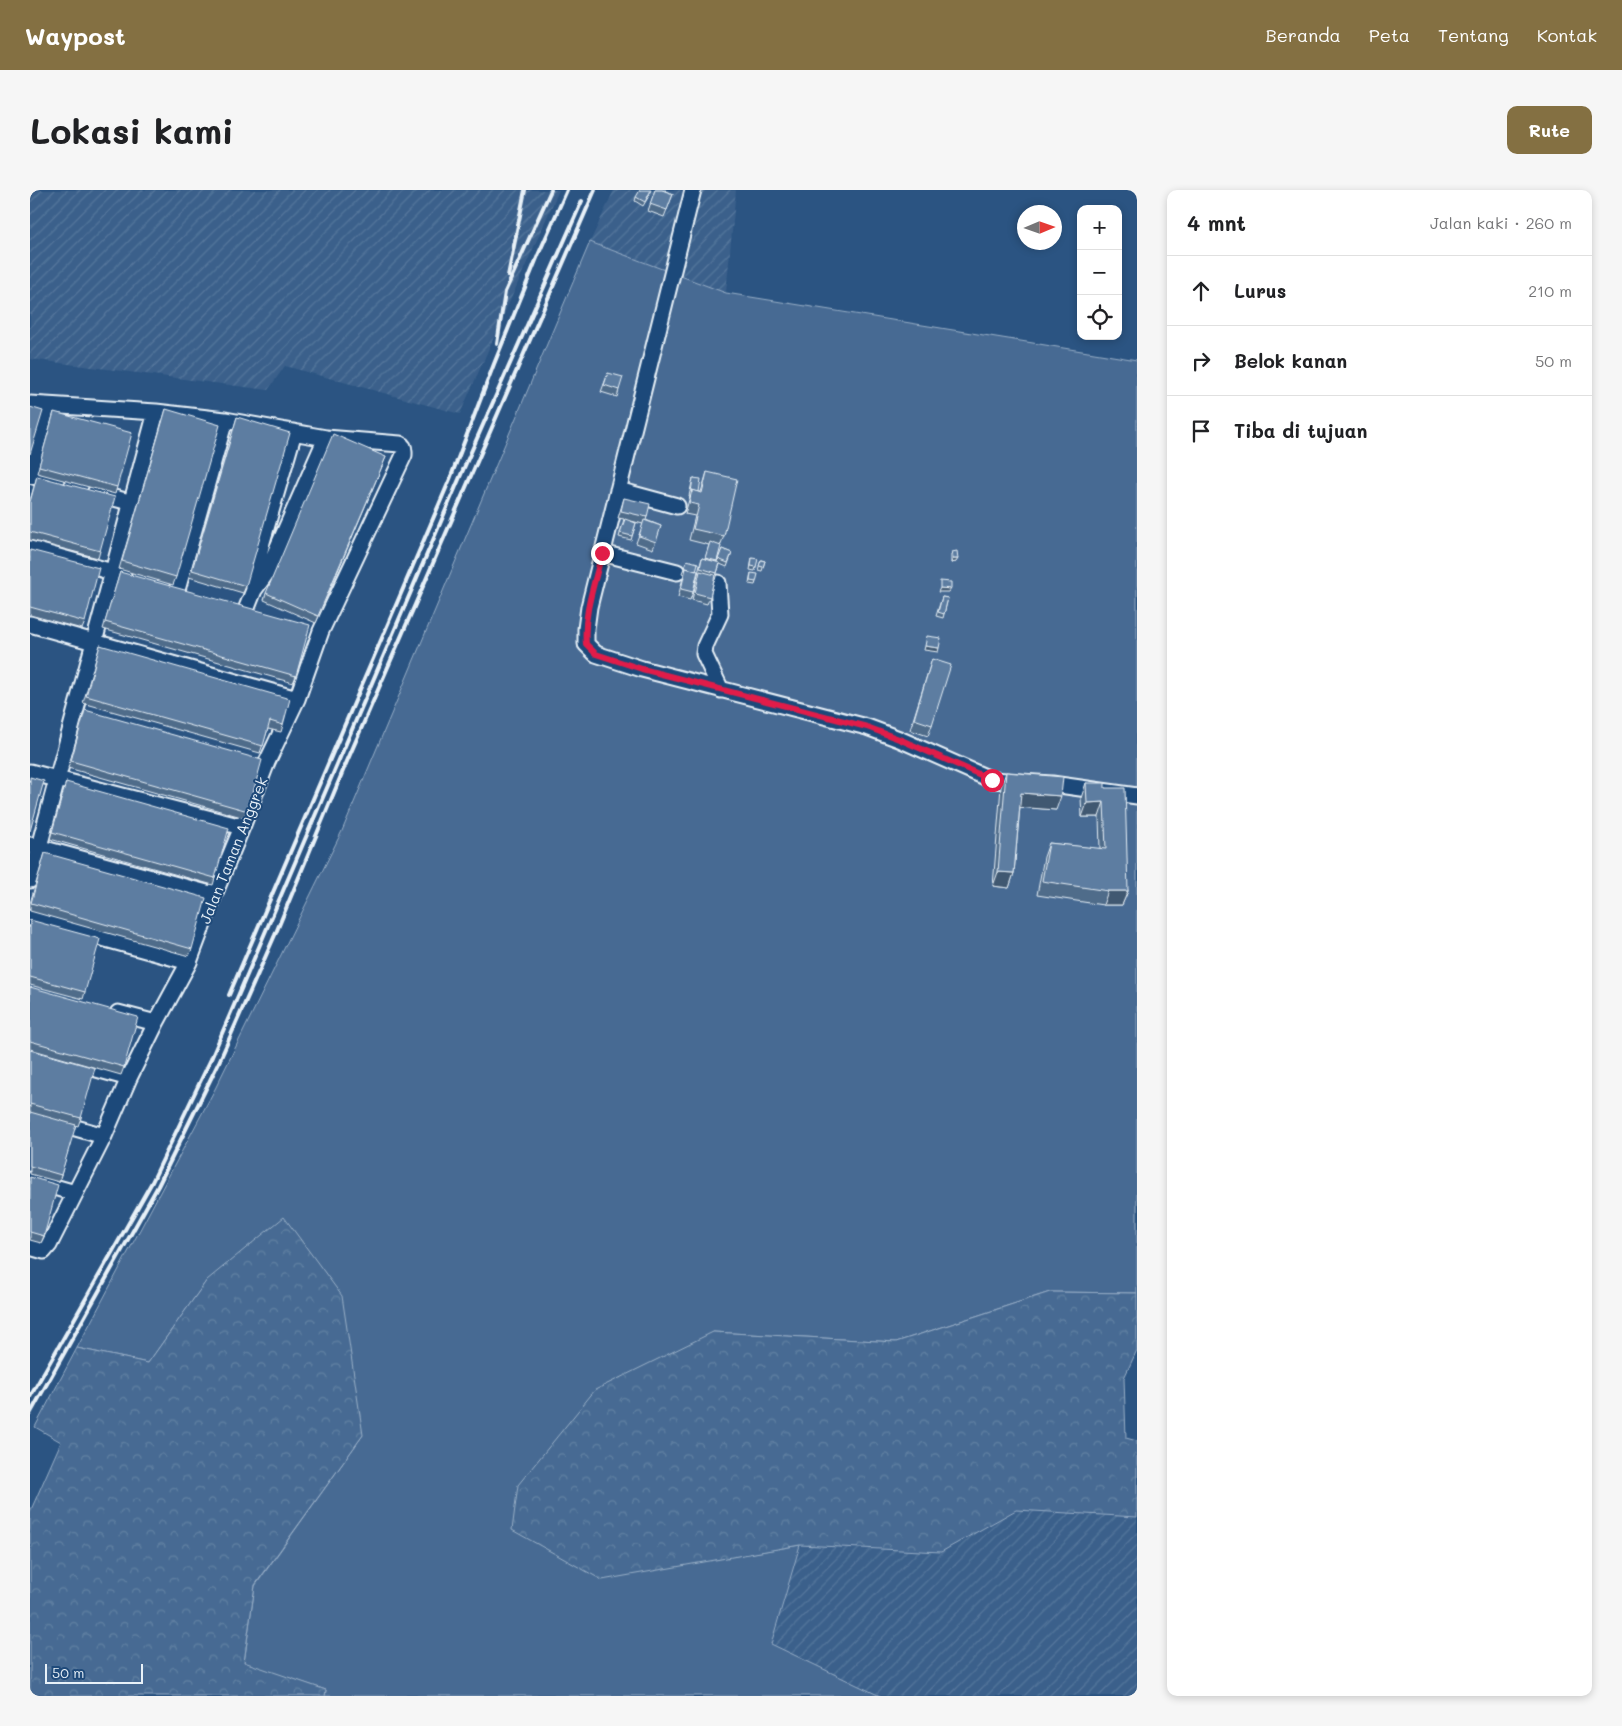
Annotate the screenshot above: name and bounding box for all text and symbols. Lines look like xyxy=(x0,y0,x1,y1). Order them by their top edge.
text: Waypost xyxy=(25,20,126,51)
text: Beranda xyxy=(1266,23,1341,47)
text: Peta xyxy=(1369,23,1410,47)
text: Tentang xyxy=(1438,23,1509,47)
text: Kontak xyxy=(1537,23,1597,47)
button: Rute xyxy=(1507,106,1592,154)
text: Lokasi kami xyxy=(30,107,234,153)
north arrow xyxy=(1017,205,1062,250)
map controls xyxy=(1077,205,1122,340)
button: + xyxy=(1077,205,1122,250)
text: 4 mnt xyxy=(1187,209,1246,236)
text: Jalan kaki · 260 m xyxy=(1430,212,1572,233)
button: − xyxy=(1077,250,1122,295)
icon: ahead xyxy=(1187,277,1215,305)
text: Lurus xyxy=(1234,278,1286,303)
text: 210 m xyxy=(1528,280,1572,301)
button: locate xyxy=(1077,295,1122,340)
icon: right xyxy=(1187,347,1215,375)
text: Belok kanan xyxy=(1234,348,1347,373)
text: 50 m xyxy=(1535,350,1572,371)
icon: arrive xyxy=(1187,417,1215,445)
text: Tiba di tujuan xyxy=(1234,418,1367,443)
route end xyxy=(591,542,614,565)
route start xyxy=(981,769,1004,792)
street label: Jalan Taman Anggrek xyxy=(194,774,272,926)
scale bar xyxy=(45,1661,142,1684)
text: 50 m xyxy=(52,1663,84,1682)

